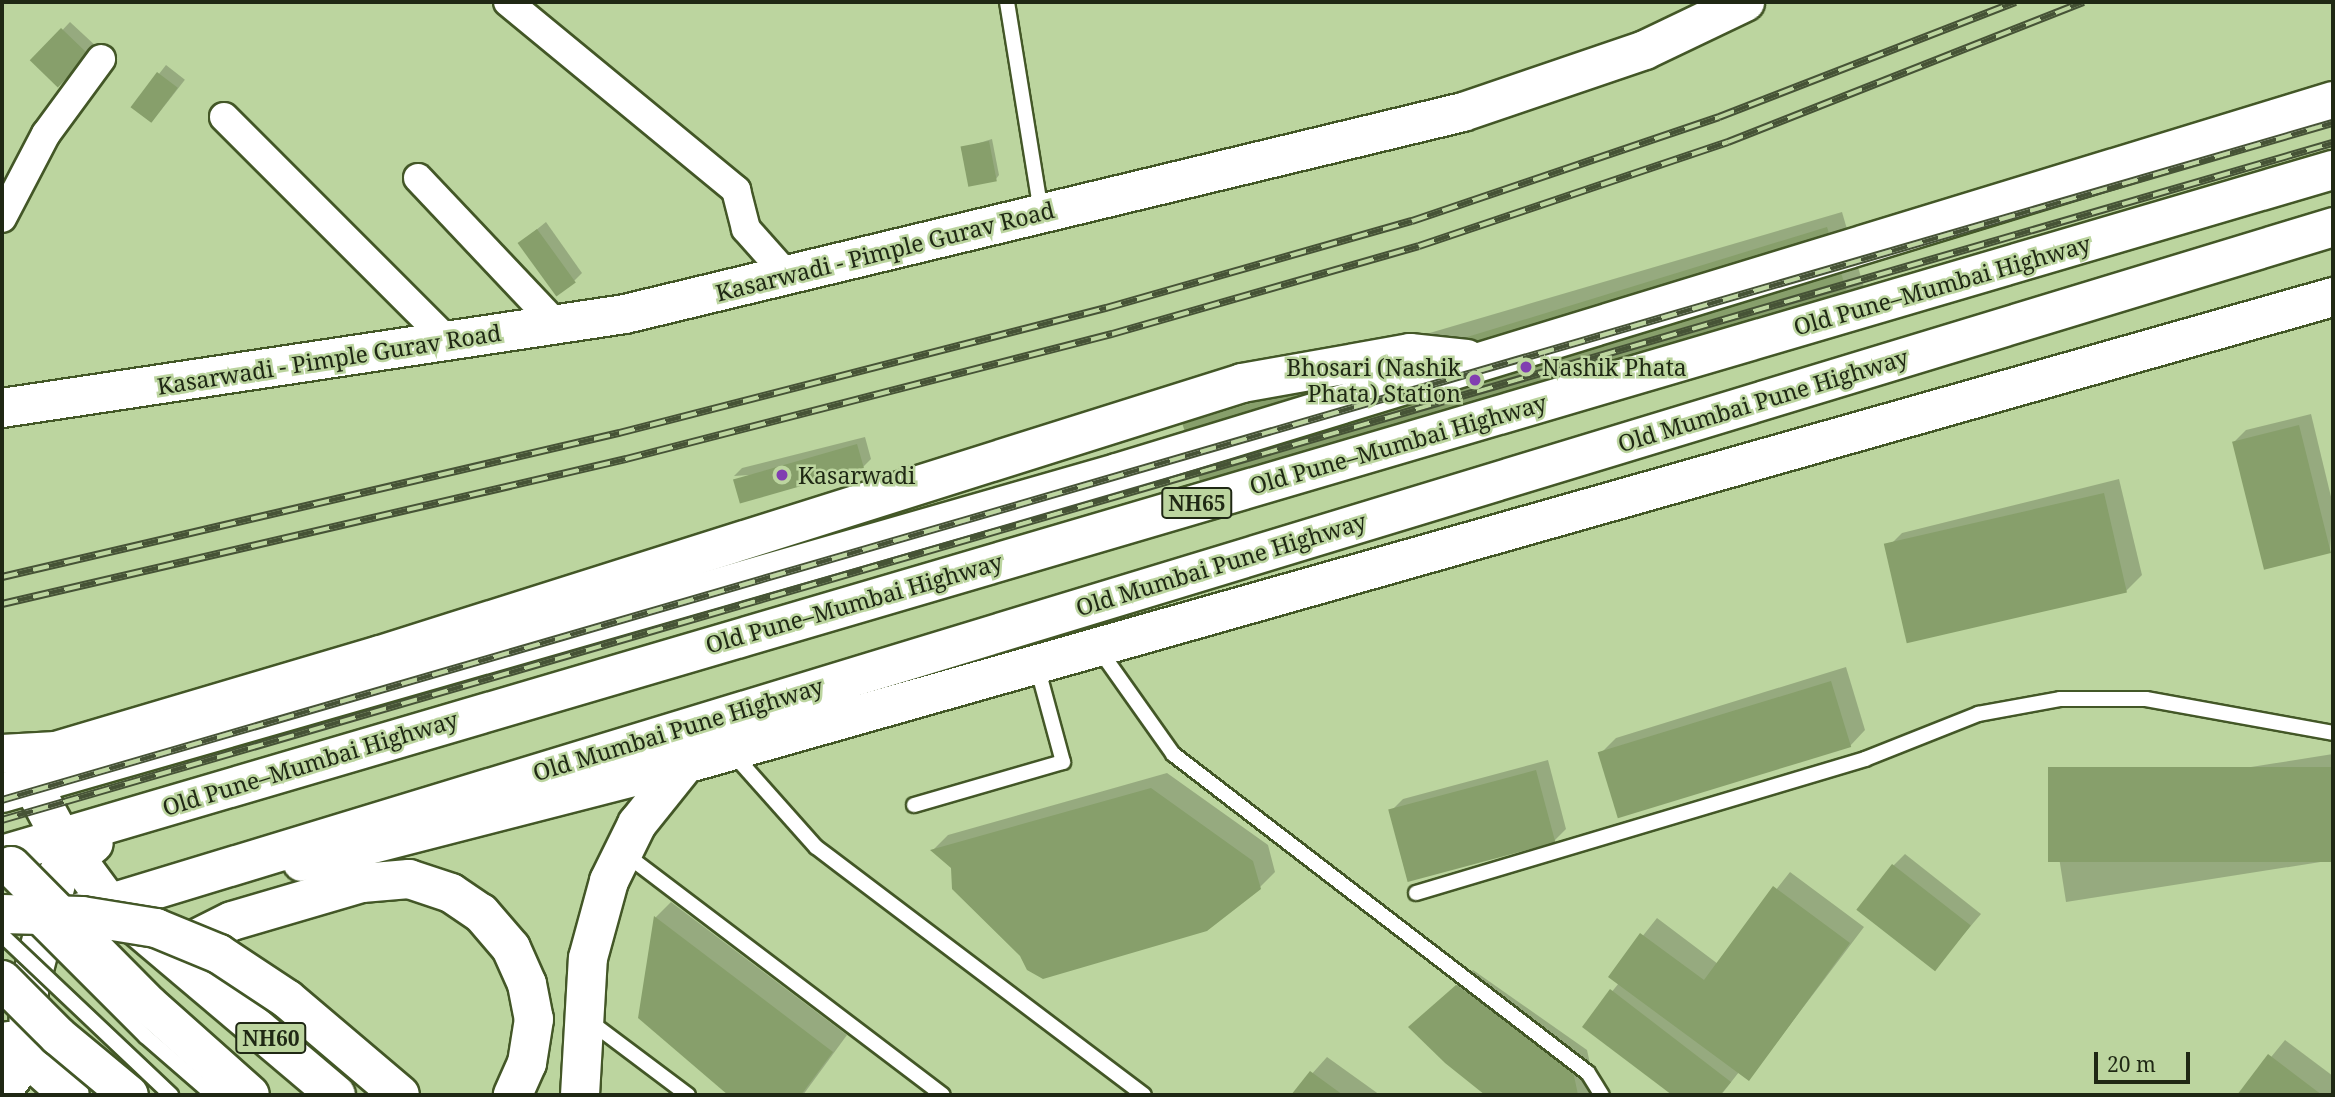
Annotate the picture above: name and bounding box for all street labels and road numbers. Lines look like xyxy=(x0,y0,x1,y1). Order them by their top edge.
street label: Kasarwadi - Pimple Gurav Road xyxy=(713,195,1057,307)
street label: Old Pune–Mumbai Highway xyxy=(1790,229,2094,341)
street label: Kasarwadi - Pimple Gurav Road xyxy=(155,318,503,400)
street label: Old Mumbai Pune Highway xyxy=(1615,343,1911,457)
street label: Old Pune–Mumbai Highway xyxy=(1246,388,1550,500)
road number: NH65 xyxy=(1160,486,1234,520)
street label: Old Mumbai Pune Highway xyxy=(1073,507,1369,621)
street label: Old Pune–Mumbai Highway xyxy=(702,547,1006,659)
street label: Old Mumbai Pune Highway xyxy=(530,672,826,786)
street label: Old Pune–Mumbai Highway xyxy=(159,705,461,821)
road number: NH60 xyxy=(234,1020,308,1056)

